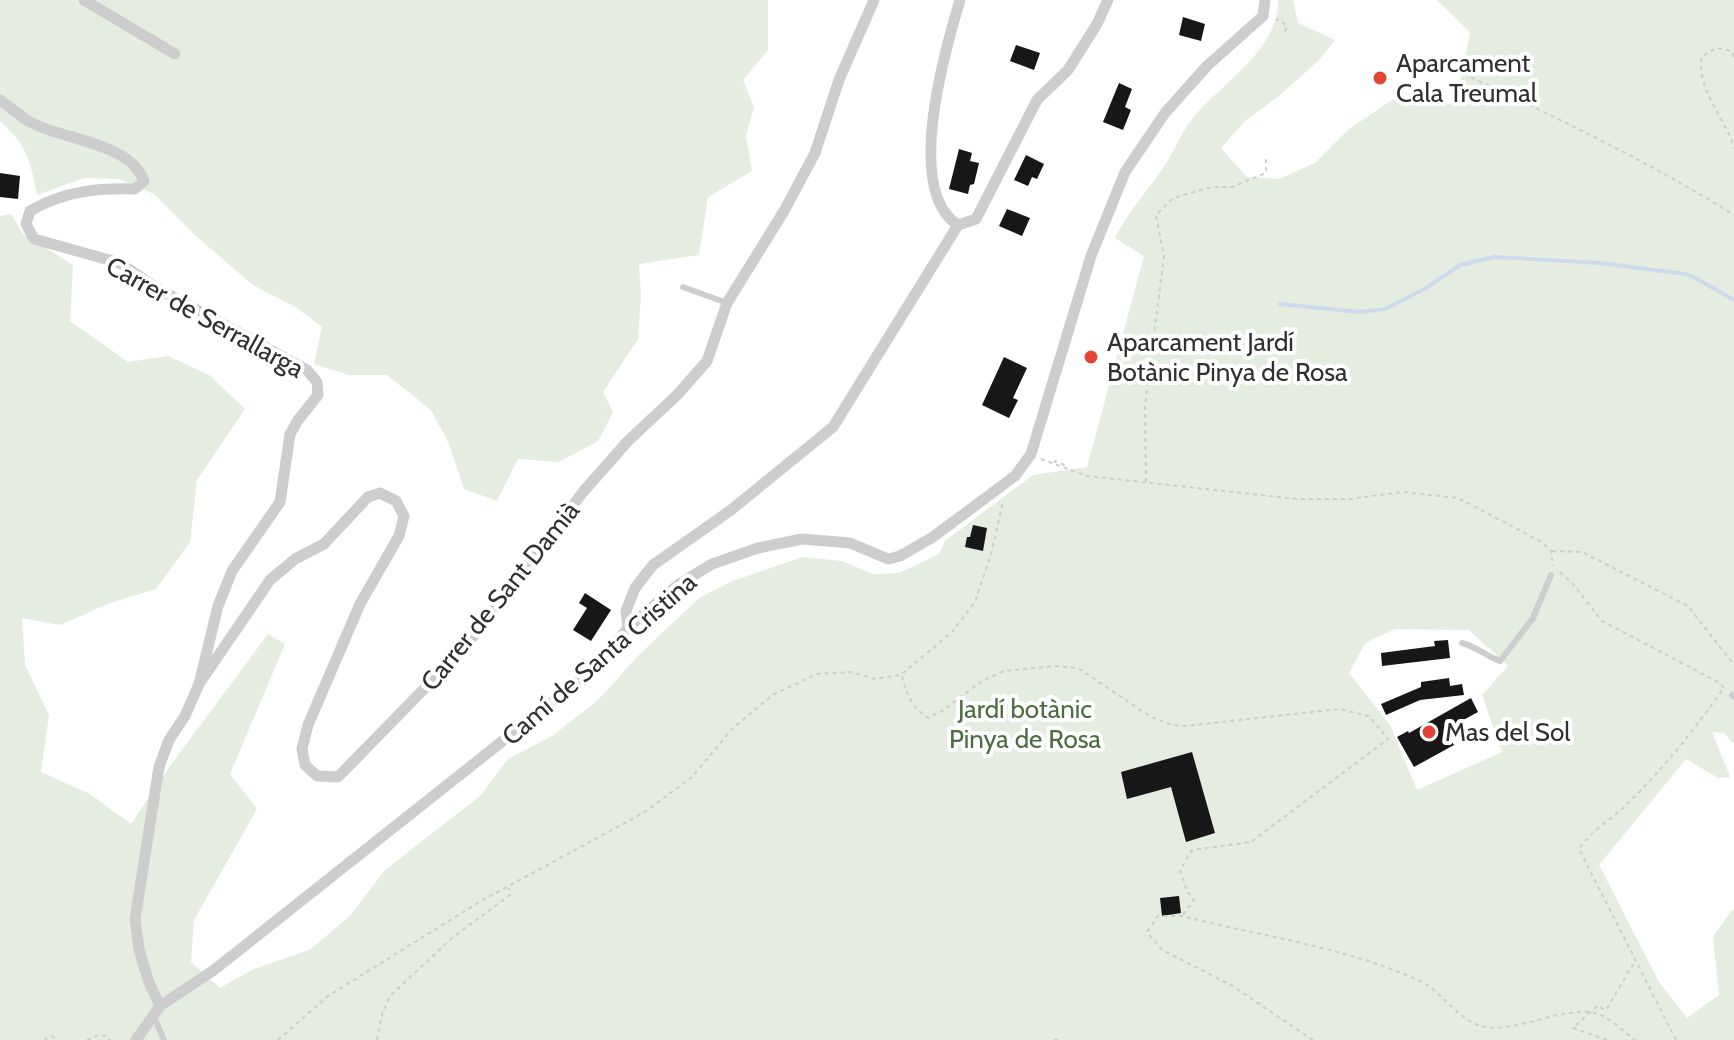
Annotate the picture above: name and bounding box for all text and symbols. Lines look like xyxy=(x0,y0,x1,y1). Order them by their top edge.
place label: Aparcament Cala Treumal xyxy=(1396,47,1537,109)
marker: Aparcament Cala Treumal xyxy=(1371,69,1389,87)
street label: Carrer de Serrallarga xyxy=(101,249,310,385)
place label: Aparcament Jardí Botànic Pinya de Rosa xyxy=(1107,326,1348,388)
marker: Aparcament Jardí Botànic Pinya de Rosa xyxy=(1082,348,1100,366)
street label: Carrer de Sant Damià xyxy=(414,495,586,697)
street label: Camí de Santa Cristina xyxy=(495,566,703,752)
park label: Jardí botànic Pinya de Rosa xyxy=(949,693,1102,755)
place label: Mas del Sol xyxy=(1445,716,1570,748)
marker: Mas del Sol xyxy=(1420,723,1438,741)

